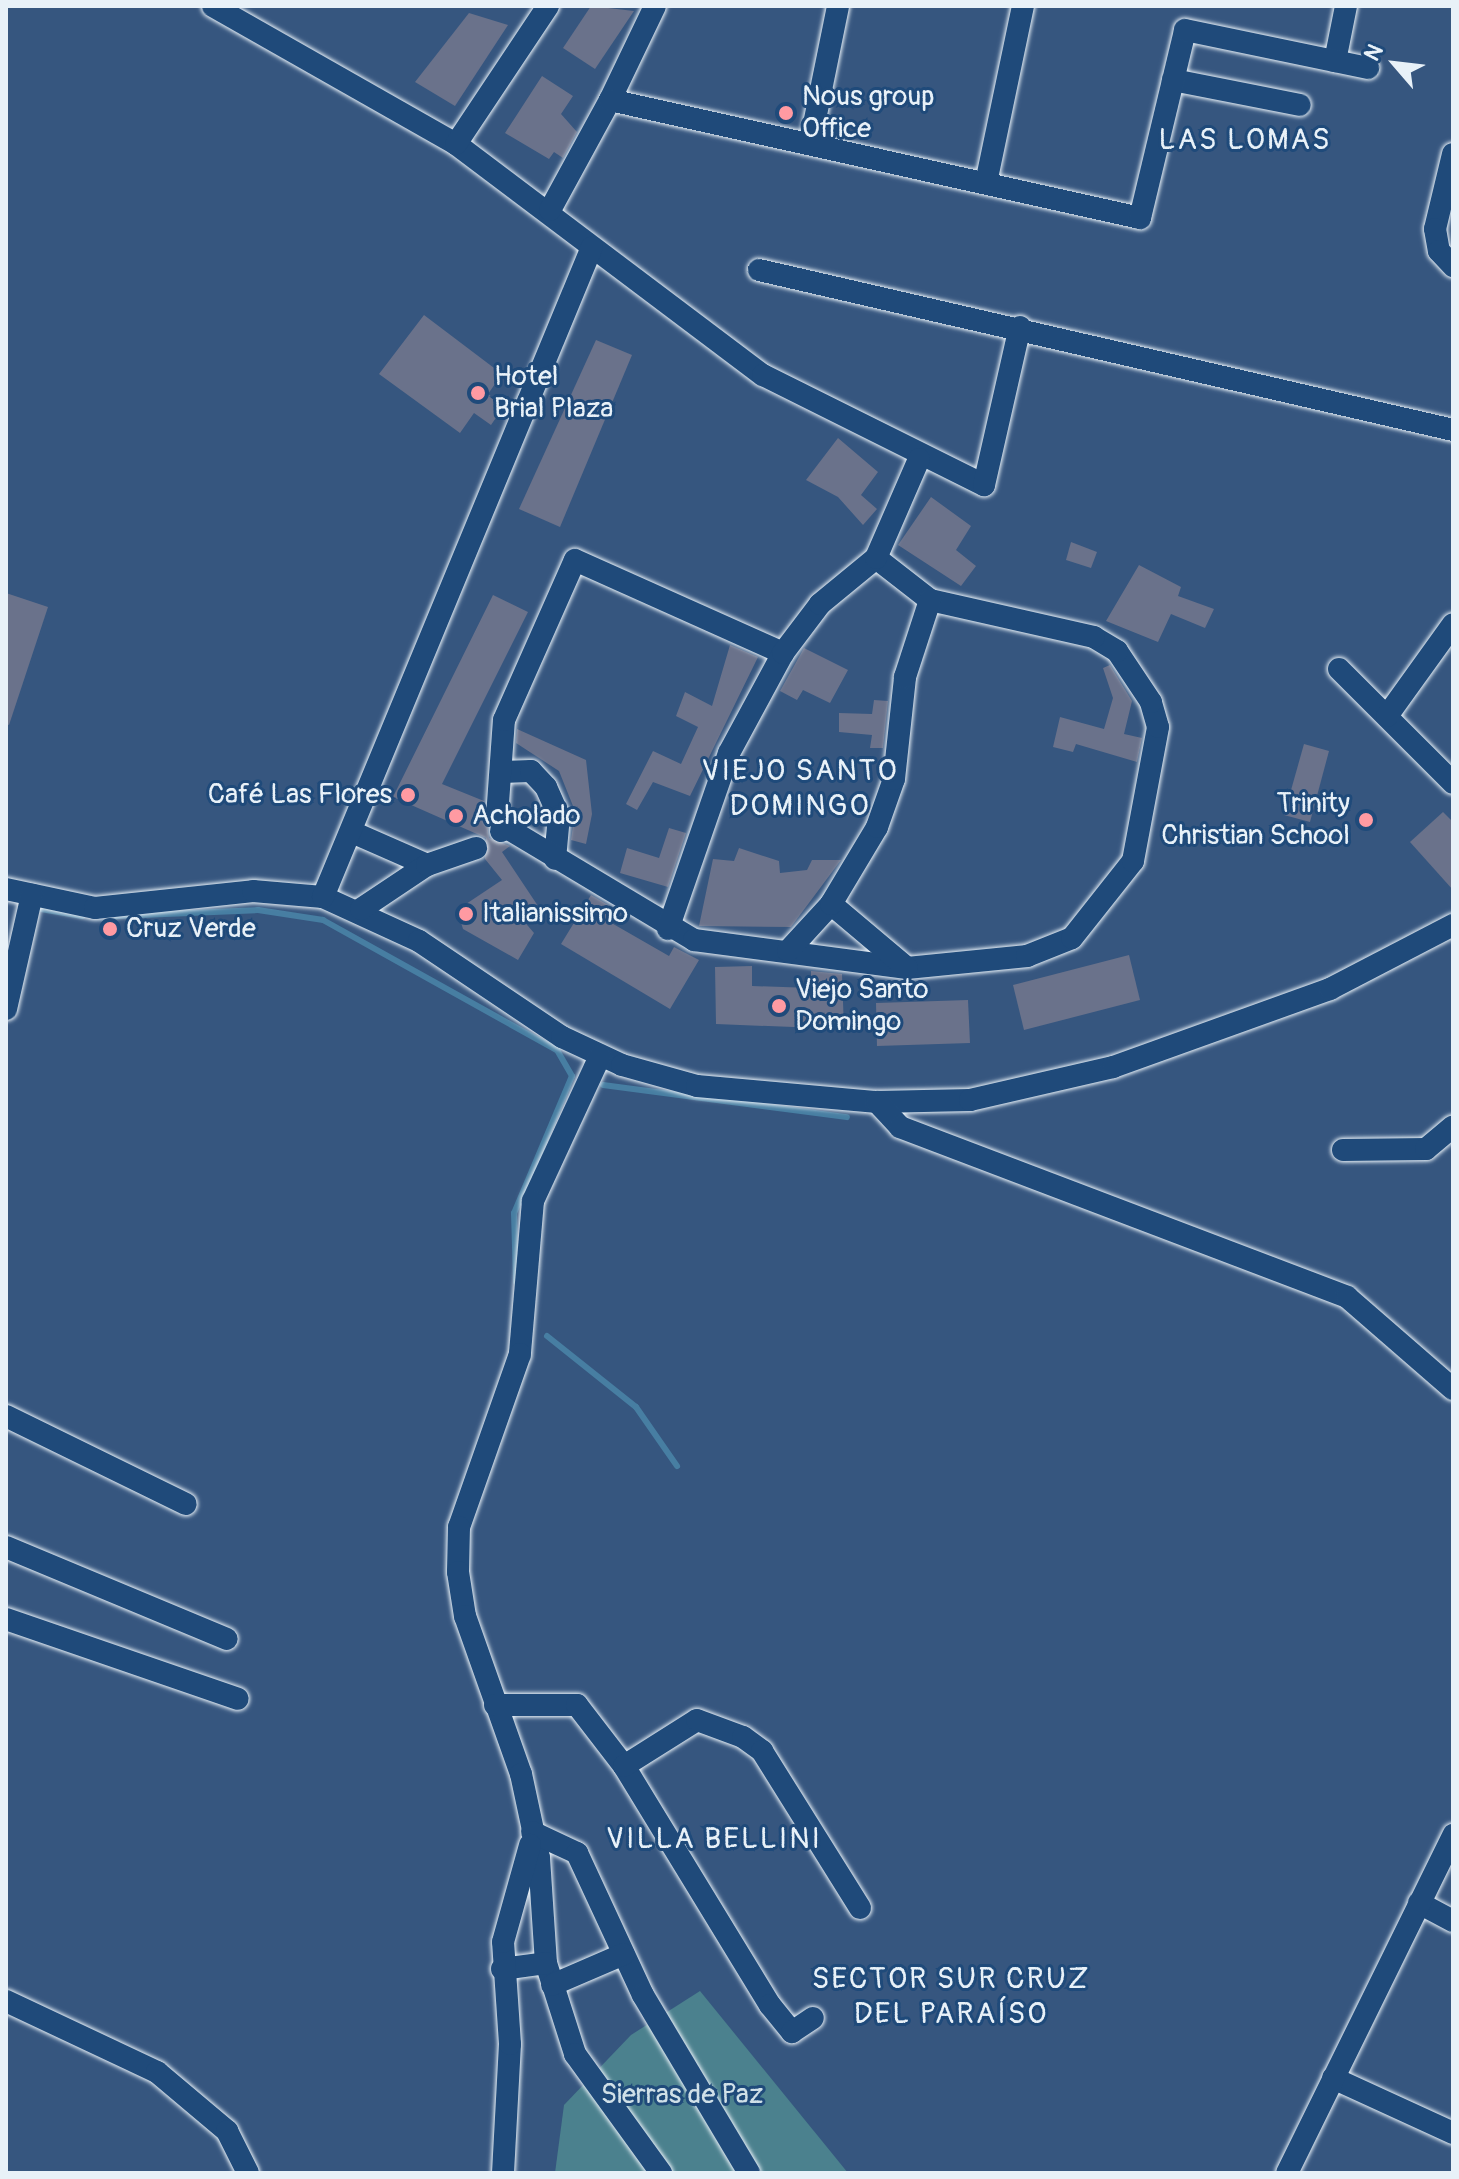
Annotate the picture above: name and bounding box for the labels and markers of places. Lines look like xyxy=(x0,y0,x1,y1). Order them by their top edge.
place label: Nous group Office xyxy=(802,80,934,146)
marker: Nous group Office xyxy=(777,104,795,122)
place label: Hotel Brial Plaza xyxy=(494,360,613,426)
marker: Hotel Brial Plaza xyxy=(469,384,487,402)
place label: Café Las Flores xyxy=(208,778,392,812)
marker: Café Las Flores xyxy=(399,786,417,804)
place label: Trinity Christian School xyxy=(1161,787,1350,853)
place label: Acholado xyxy=(472,799,580,833)
marker: Acholado xyxy=(447,807,465,825)
marker: Trinity Christian School xyxy=(1357,811,1375,829)
place label: Italianissimo xyxy=(482,897,628,931)
marker: Italianissimo xyxy=(457,905,475,923)
place label: Cruz Verde xyxy=(126,912,256,946)
marker: Cruz Verde xyxy=(101,920,119,938)
place label: Viejo Santo Domingo xyxy=(795,973,929,1039)
marker: Viejo Santo Domingo xyxy=(770,997,788,1015)

